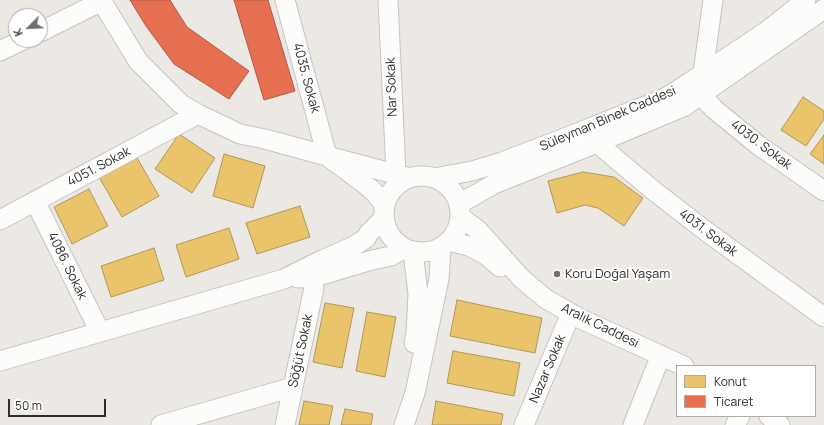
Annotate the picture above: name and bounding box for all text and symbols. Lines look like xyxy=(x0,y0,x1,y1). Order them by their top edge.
north arrow xyxy=(8,8,48,48)
text: K xyxy=(9,26,26,39)
street label: 4035. Sokak xyxy=(289,41,323,115)
street label: Nar Sokak xyxy=(383,57,401,117)
street label: Süleyman Binek Caddesi xyxy=(538,83,678,155)
street label: 4030. Sokak xyxy=(727,117,795,173)
street label: 4051. Sokak xyxy=(65,144,133,190)
street label: 4031. Sokak xyxy=(676,206,740,260)
street label: 4086. Sokak xyxy=(44,230,90,302)
place label: Koru Doğal Yaşam xyxy=(565,266,670,282)
marker: Koru Doğal Yaşam xyxy=(552,269,562,279)
street label: Aralık Caddesi xyxy=(559,300,641,352)
street label: Söğüt Sokak xyxy=(286,313,316,389)
street label: Nazar Sokak xyxy=(527,332,569,406)
legend xyxy=(676,365,816,417)
text: Konut xyxy=(714,373,747,390)
scale bar xyxy=(10,391,108,417)
text: Ticaret xyxy=(714,393,753,410)
text: 50 m xyxy=(15,397,42,414)

